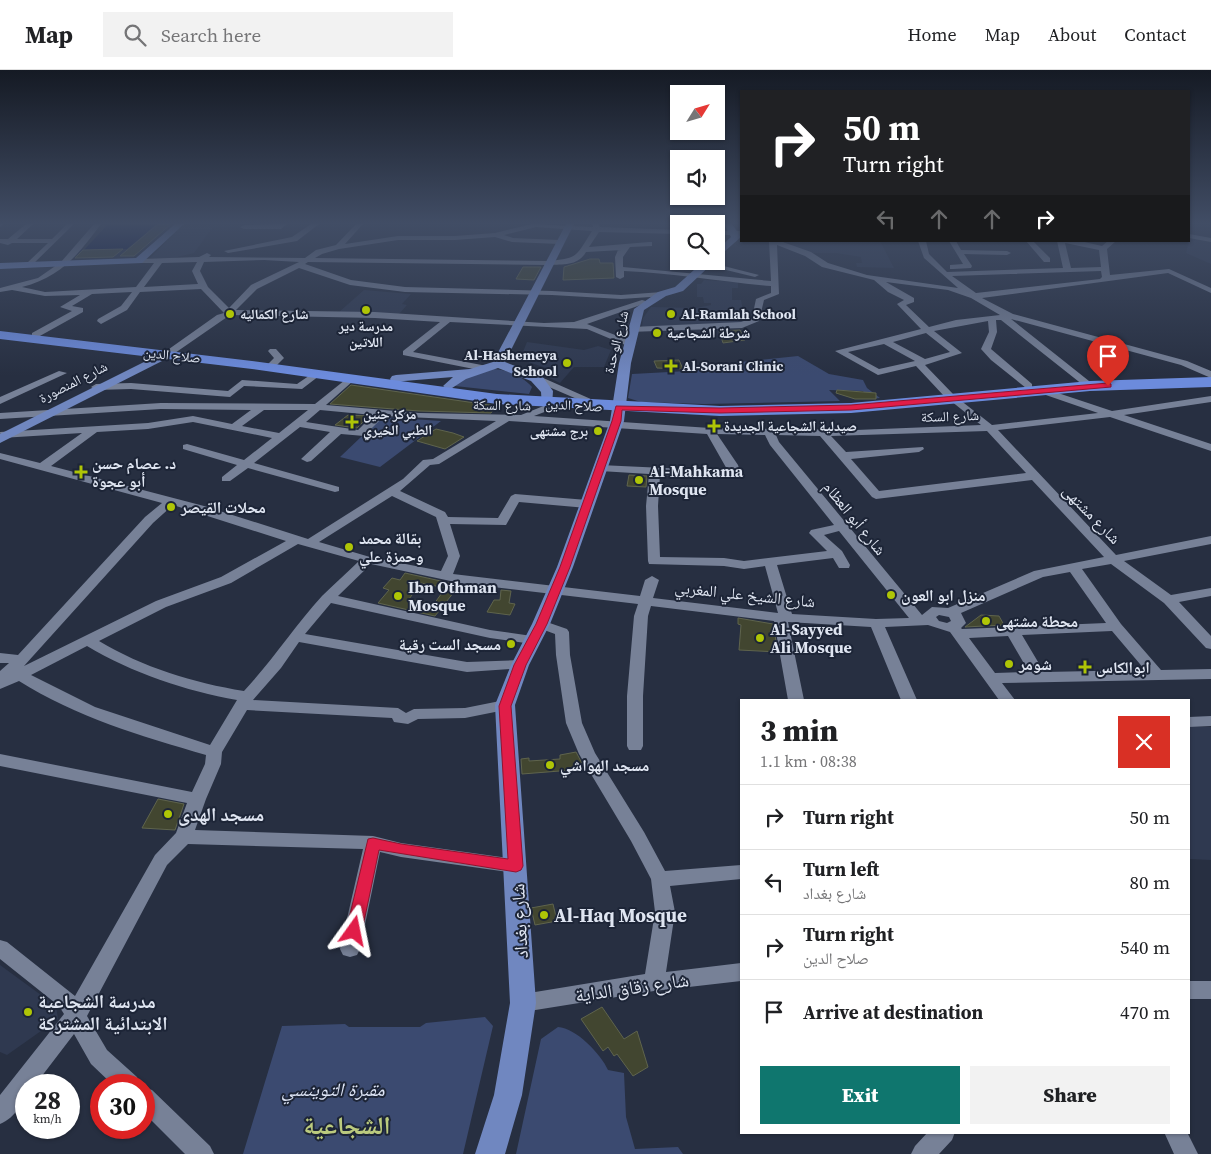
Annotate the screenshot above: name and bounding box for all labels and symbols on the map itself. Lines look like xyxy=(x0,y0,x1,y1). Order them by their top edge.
north arrow xyxy=(670,85,725,140)
place label: شارع الكماليه xyxy=(240,304,309,324)
marker: مدرسة دير اللاتين xyxy=(360,304,372,316)
place label: Al-Ramlah School xyxy=(681,304,797,324)
marker: شارع الكماليه xyxy=(224,308,236,320)
marker: Al-Ramlah School xyxy=(665,308,677,320)
street label: شارع الوحدة xyxy=(599,309,633,375)
place label: مدرسة دير اللاتين xyxy=(338,316,393,352)
place label: شرطة الشجاعية xyxy=(667,323,751,343)
marker: شرطة الشجاعية xyxy=(651,327,663,339)
pin xyxy=(1087,335,1129,386)
street label: صلاح الدين xyxy=(142,342,202,368)
place label: Al-Hashemeya School xyxy=(464,345,558,381)
street label: شارع المنصورة xyxy=(35,356,111,408)
place label: Al-Sorani Clinic xyxy=(682,356,784,376)
marker: Al-Hashemeya School xyxy=(561,357,573,369)
marker: Al-Sorani Clinic xyxy=(664,359,678,373)
street label: شارع السكة xyxy=(473,394,531,416)
street label: صلاح الدين xyxy=(545,394,603,416)
place label: مركز جنين الطبي الخيري xyxy=(363,404,432,441)
street label: شارع السكة xyxy=(921,405,979,427)
marker: مركز جنين الطبي الخيري xyxy=(345,415,359,429)
place label: صيدلية الشجاعية الجديدة xyxy=(724,416,857,436)
marker: صيدلية الشجاعية الجديدة xyxy=(708,420,720,432)
place label: برج مشتهى xyxy=(530,421,588,441)
marker: برج مشتهى xyxy=(592,425,604,437)
place label: د. عصام حسن أبو عجوة xyxy=(92,452,176,492)
place label: Al-Mahkama Mosque xyxy=(649,460,744,500)
marker: د. عصام حسن أبو عجوة xyxy=(74,465,88,479)
marker: Al-Mahkama Mosque xyxy=(633,474,645,486)
street label: شارع أبو العظام xyxy=(818,476,892,560)
street label: شارع مشتهى xyxy=(1058,479,1126,549)
place label: محلات القيصر xyxy=(180,496,266,518)
marker: محلات القيصر xyxy=(165,501,177,513)
place label: بقالة محمد وحمزة علي xyxy=(359,527,424,569)
marker: بقالة محمد وحمزة علي xyxy=(343,541,355,553)
place label: Ibn Othman Mosque xyxy=(408,576,497,616)
street label: شارع الشيخ علي المغربي xyxy=(673,576,816,614)
place label: منزل ابو العون xyxy=(901,584,986,606)
marker: منزل ابو العون xyxy=(885,589,897,601)
marker: Ibn Othman Mosque xyxy=(392,590,404,602)
place label: محطة مشتهى xyxy=(996,610,1078,632)
marker: محطة مشتهى xyxy=(980,615,992,627)
place label: Al-Sayyed Ali Mosque xyxy=(770,618,852,658)
marker: Al-Sayyed Ali Mosque xyxy=(754,632,766,644)
place label: مسجد الست رقية xyxy=(399,633,501,655)
marker: مسجد الست رقية xyxy=(505,638,517,650)
place label: شومر xyxy=(1018,653,1052,675)
place label: ابوالكاس xyxy=(1096,656,1150,678)
marker: شومر xyxy=(1003,658,1015,670)
marker: ابوالكاس xyxy=(1078,660,1092,674)
place label: مسجد الهواشي xyxy=(560,754,649,778)
marker: مسجد الهواشي xyxy=(544,759,556,771)
place label: مسجد الهدى xyxy=(178,801,264,827)
marker: مسجد الهدى xyxy=(162,808,174,820)
street label: شارع بغداد xyxy=(504,883,534,959)
place label: Al-Haq Mosque xyxy=(554,902,687,928)
position arrow xyxy=(327,904,379,956)
marker: Al-Haq Mosque xyxy=(538,909,550,921)
street label: شارع زقاق الداية xyxy=(573,966,691,1008)
place label: مدرسة الشجاعية الابتدائية المشتركة xyxy=(38,988,168,1036)
marker: مدرسة الشجاعية الابتدائية المشتركة xyxy=(22,1006,34,1018)
speed limit sign: 30 xyxy=(90,1074,155,1139)
park label: مقبرة التوينسي xyxy=(281,1076,385,1105)
district label: الشجاعية xyxy=(303,1108,391,1142)

